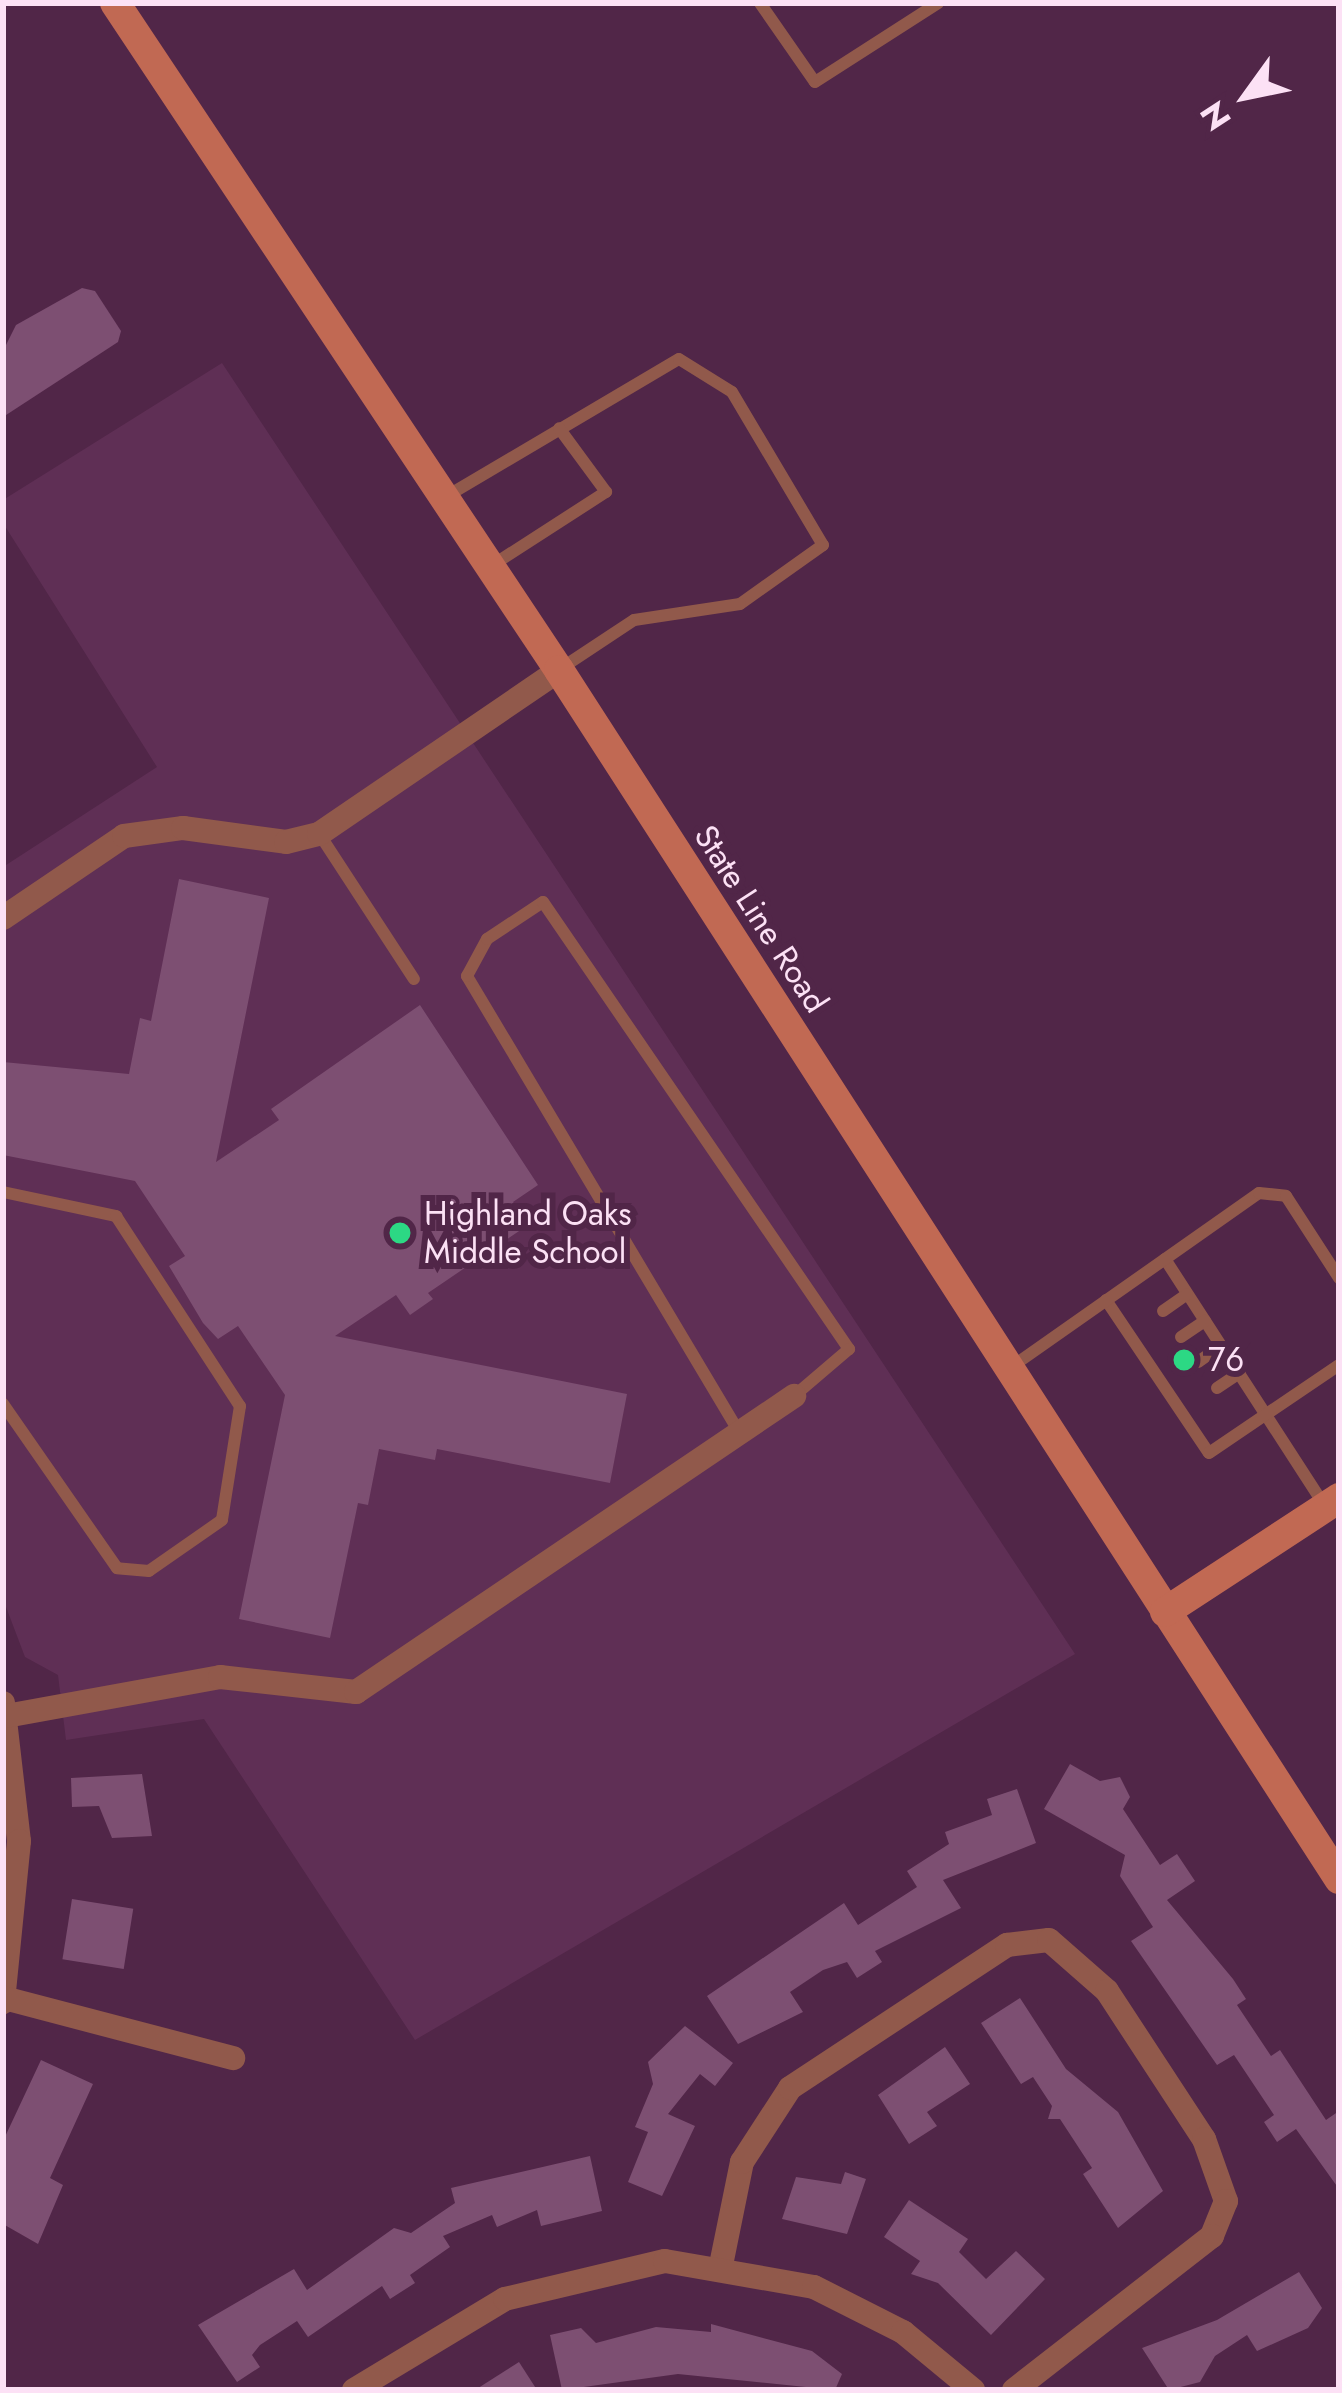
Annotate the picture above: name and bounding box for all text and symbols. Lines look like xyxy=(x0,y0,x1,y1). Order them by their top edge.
north arrow xyxy=(1186,36,1306,156)
text: N xyxy=(1189,92,1242,140)
street label: State Line Road xyxy=(686,818,836,1020)
place label: Highland Oaks Middle School xyxy=(424,1194,632,1272)
marker: Highland Oaks Middle School xyxy=(387,1220,413,1246)
place label: 76 xyxy=(1208,1340,1244,1380)
marker: 76 xyxy=(1171,1347,1197,1373)

